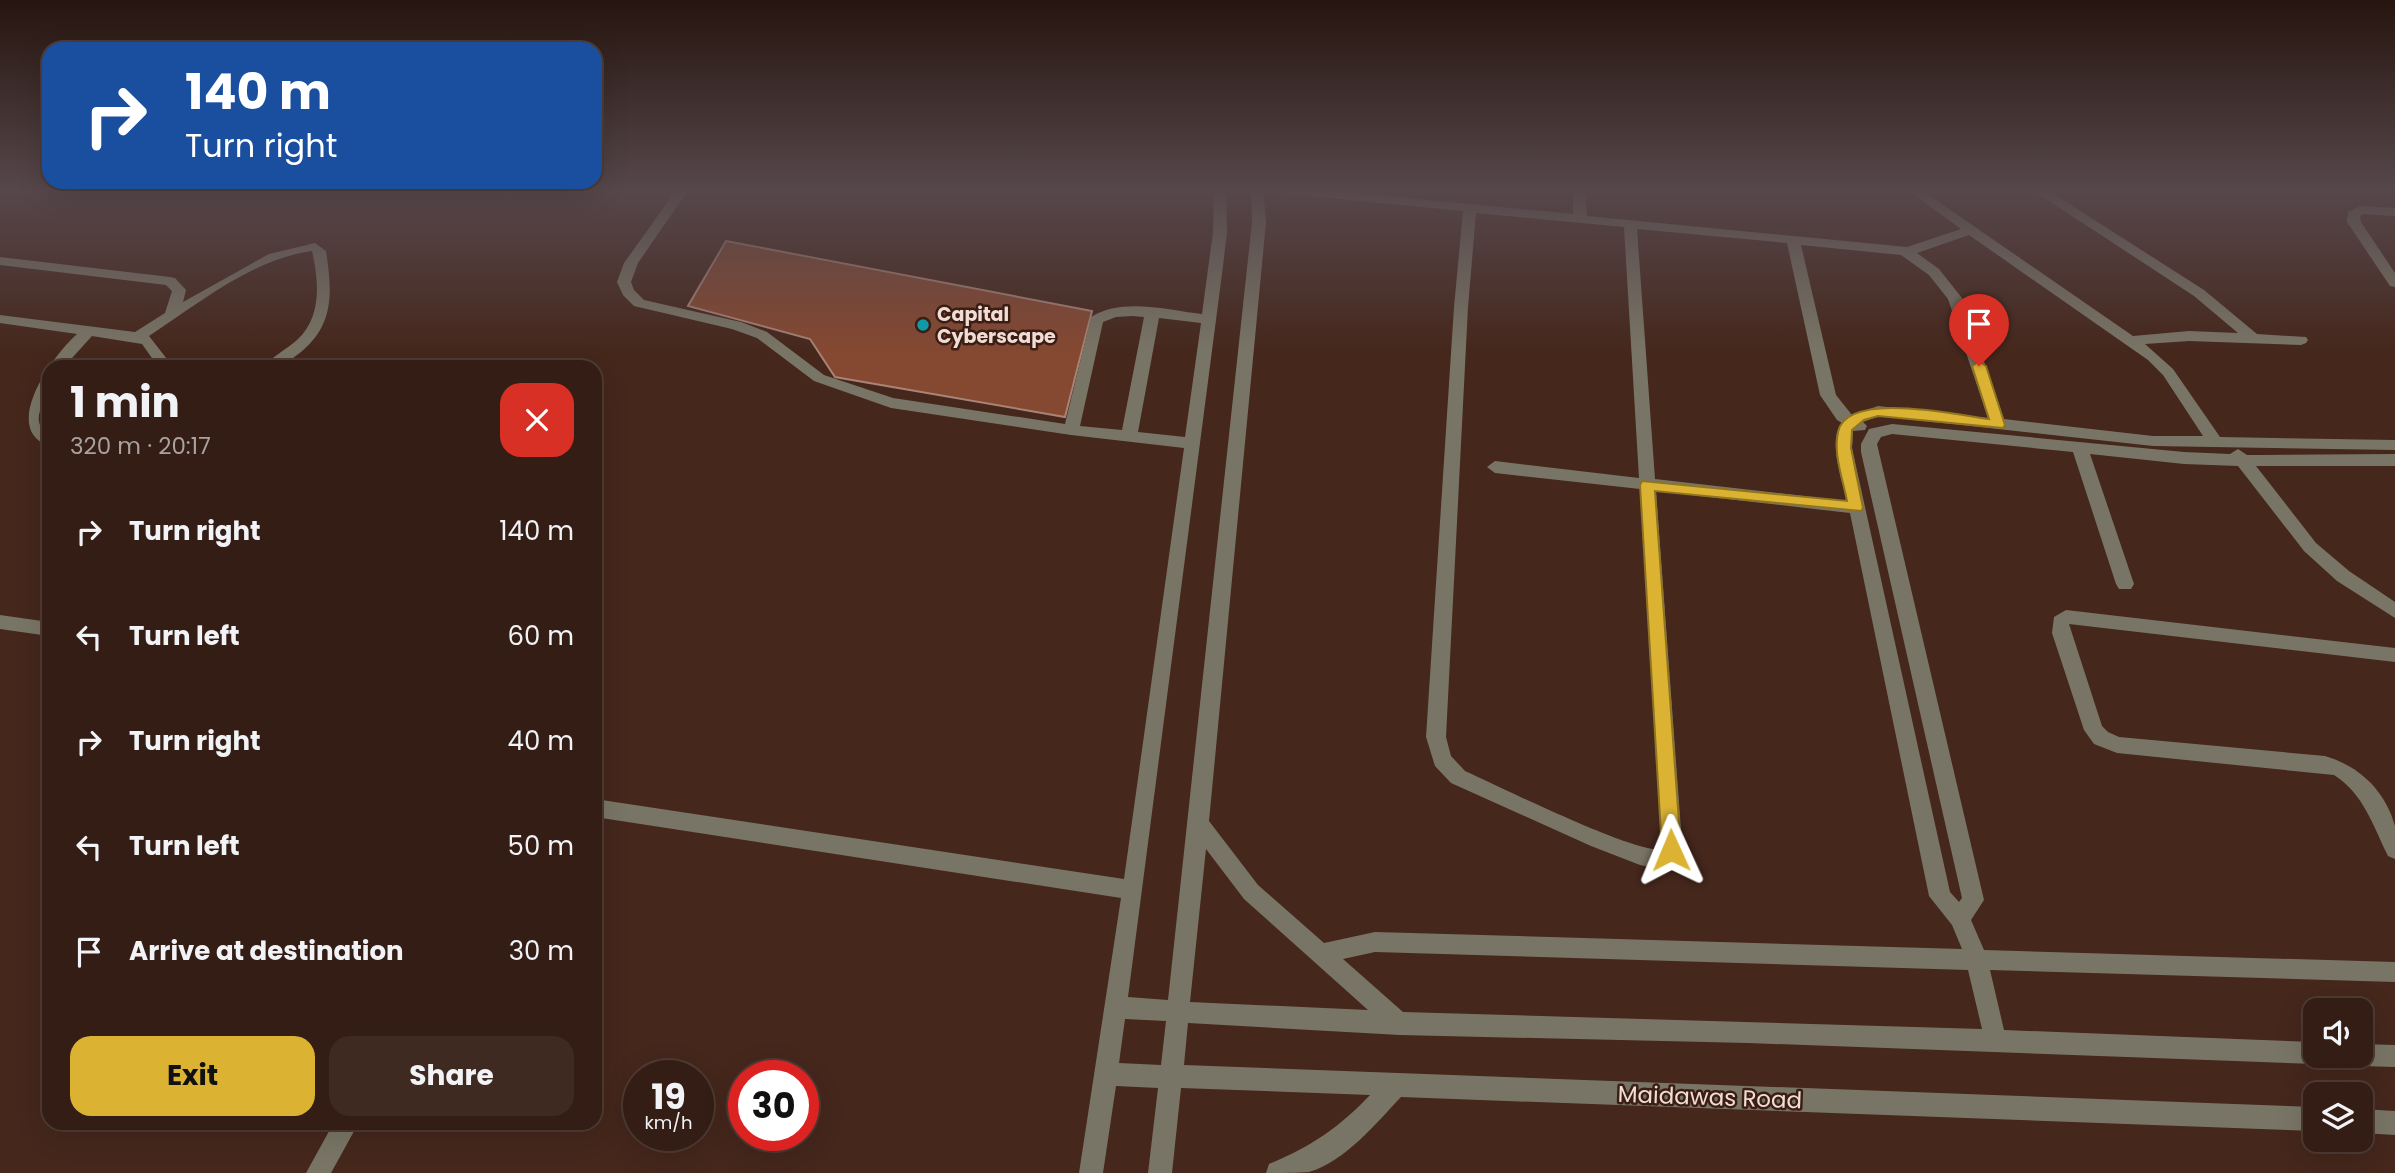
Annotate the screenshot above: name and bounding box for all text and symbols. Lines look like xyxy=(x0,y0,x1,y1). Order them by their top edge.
text: 140 m xyxy=(185,58,331,126)
icon: right xyxy=(70,70,161,161)
text: Turn right xyxy=(185,123,337,168)
pin xyxy=(1949,294,2009,366)
place label: Capital Cyberscape xyxy=(937,301,1056,350)
icon: arrive xyxy=(1960,305,1998,343)
marker: Capital Cyberscape xyxy=(915,317,931,333)
text: 1 min xyxy=(70,373,180,432)
button: close xyxy=(500,383,574,457)
text: 320 m · 20:17 xyxy=(70,430,211,462)
icon: right xyxy=(70,513,108,551)
text: Turn right xyxy=(129,513,261,549)
text: 140 m xyxy=(499,513,574,549)
icon: left xyxy=(70,618,108,656)
text: Turn left xyxy=(129,618,240,654)
text: 60 m xyxy=(507,618,574,654)
icon: right xyxy=(70,723,108,761)
text: Turn right xyxy=(129,723,261,759)
text: 40 m xyxy=(508,723,574,759)
position arrow xyxy=(1634,813,1708,887)
icon: left xyxy=(70,828,108,866)
text: Turn left xyxy=(129,828,240,864)
text: 50 m xyxy=(508,828,574,864)
icon: arrive xyxy=(70,933,108,971)
text: Arrive at destination xyxy=(129,933,404,969)
text: 30 m xyxy=(509,933,574,969)
map controls xyxy=(2303,998,2373,1152)
button: sound xyxy=(2303,998,2373,1068)
button: Exit xyxy=(70,1036,315,1116)
button: Share xyxy=(329,1036,574,1116)
speed limit sign: 30 xyxy=(728,1060,819,1151)
text: 19 xyxy=(651,1072,686,1121)
street label: Maidawas Road xyxy=(1617,1078,1803,1116)
button: layers xyxy=(2303,1082,2373,1152)
text: km/h xyxy=(645,1110,692,1135)

